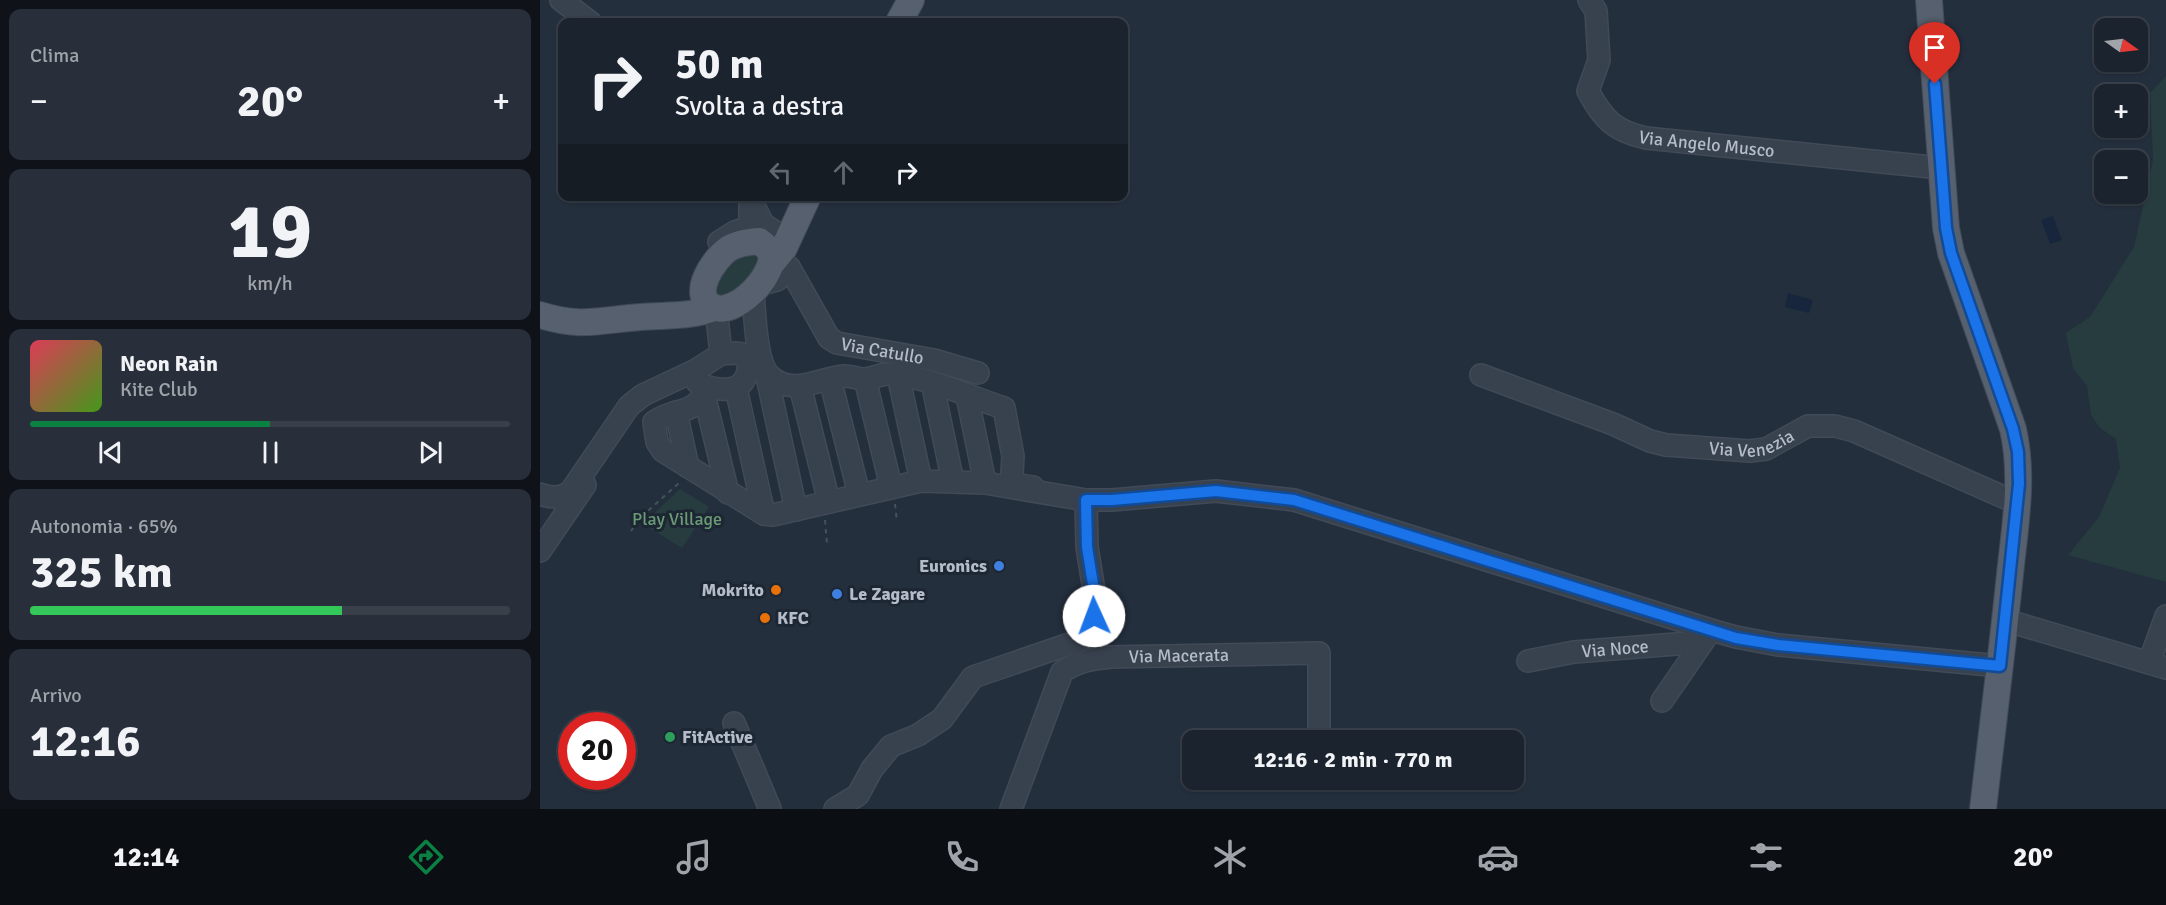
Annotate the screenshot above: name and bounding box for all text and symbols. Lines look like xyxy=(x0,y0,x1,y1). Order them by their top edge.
north arrow xyxy=(2094,18,2148,72)
map controls xyxy=(2094,18,2148,204)
pin xyxy=(1909,22,1960,84)
icon: arrive xyxy=(1918,31,1951,64)
text: 50 m xyxy=(675,39,764,90)
icon: right xyxy=(576,42,654,120)
text: Clima xyxy=(30,43,79,68)
text: 20° xyxy=(237,74,303,129)
text: − xyxy=(30,81,48,122)
text: + xyxy=(492,81,510,122)
button: + xyxy=(2094,84,2148,138)
text: Svolta a destra xyxy=(675,90,844,123)
street label: Via Angelo Musco xyxy=(1636,126,1776,162)
button: − xyxy=(2094,150,2148,204)
icon: left xyxy=(764,156,797,189)
icon: ahead xyxy=(827,156,860,189)
icon: right xyxy=(890,156,923,189)
text: 19 xyxy=(228,184,312,280)
text: km/h xyxy=(247,271,293,296)
street label: Via Catullo xyxy=(839,333,925,369)
text: Neon Rain xyxy=(120,350,218,377)
text: Kite Club xyxy=(120,377,198,402)
street label: Via Venezia xyxy=(1708,425,1798,462)
icon: previous xyxy=(94,436,127,469)
icon: pause xyxy=(254,436,287,469)
icon: next xyxy=(414,436,447,469)
park label: Play Village xyxy=(632,508,722,530)
text: Autonomia · 65% xyxy=(30,514,178,539)
text: 325 km xyxy=(30,545,173,600)
place label: Euronics xyxy=(919,555,987,577)
marker: Euronics xyxy=(992,559,1006,573)
place label: Mokrito xyxy=(701,579,764,601)
marker: Mokrito xyxy=(769,583,783,597)
place label: Le Zagare xyxy=(849,583,925,605)
position arrow xyxy=(1062,584,1126,648)
marker: Le Zagare xyxy=(830,587,844,601)
place label: KFC xyxy=(777,607,809,629)
marker: KFC xyxy=(758,611,772,625)
street label: Via Noce xyxy=(1581,635,1649,662)
street label: Via Macerata xyxy=(1129,644,1229,668)
text: Arrivo xyxy=(30,683,82,708)
speed limit sign: 20 xyxy=(558,712,636,790)
text: 12:16 xyxy=(30,714,140,769)
place label: FitActive xyxy=(682,726,753,748)
marker: FitActive xyxy=(663,730,677,744)
text: 12:16 · 2 min · 770 m xyxy=(1253,746,1453,773)
icon: directions xyxy=(405,836,447,878)
icon: music xyxy=(673,836,715,878)
icon: phone xyxy=(941,836,983,878)
icon: climate xyxy=(1209,836,1251,878)
icon: car xyxy=(1477,836,1519,878)
icon: filters xyxy=(1745,836,1787,878)
text: 12:14 xyxy=(113,841,179,874)
text: 20° xyxy=(2013,841,2053,874)

